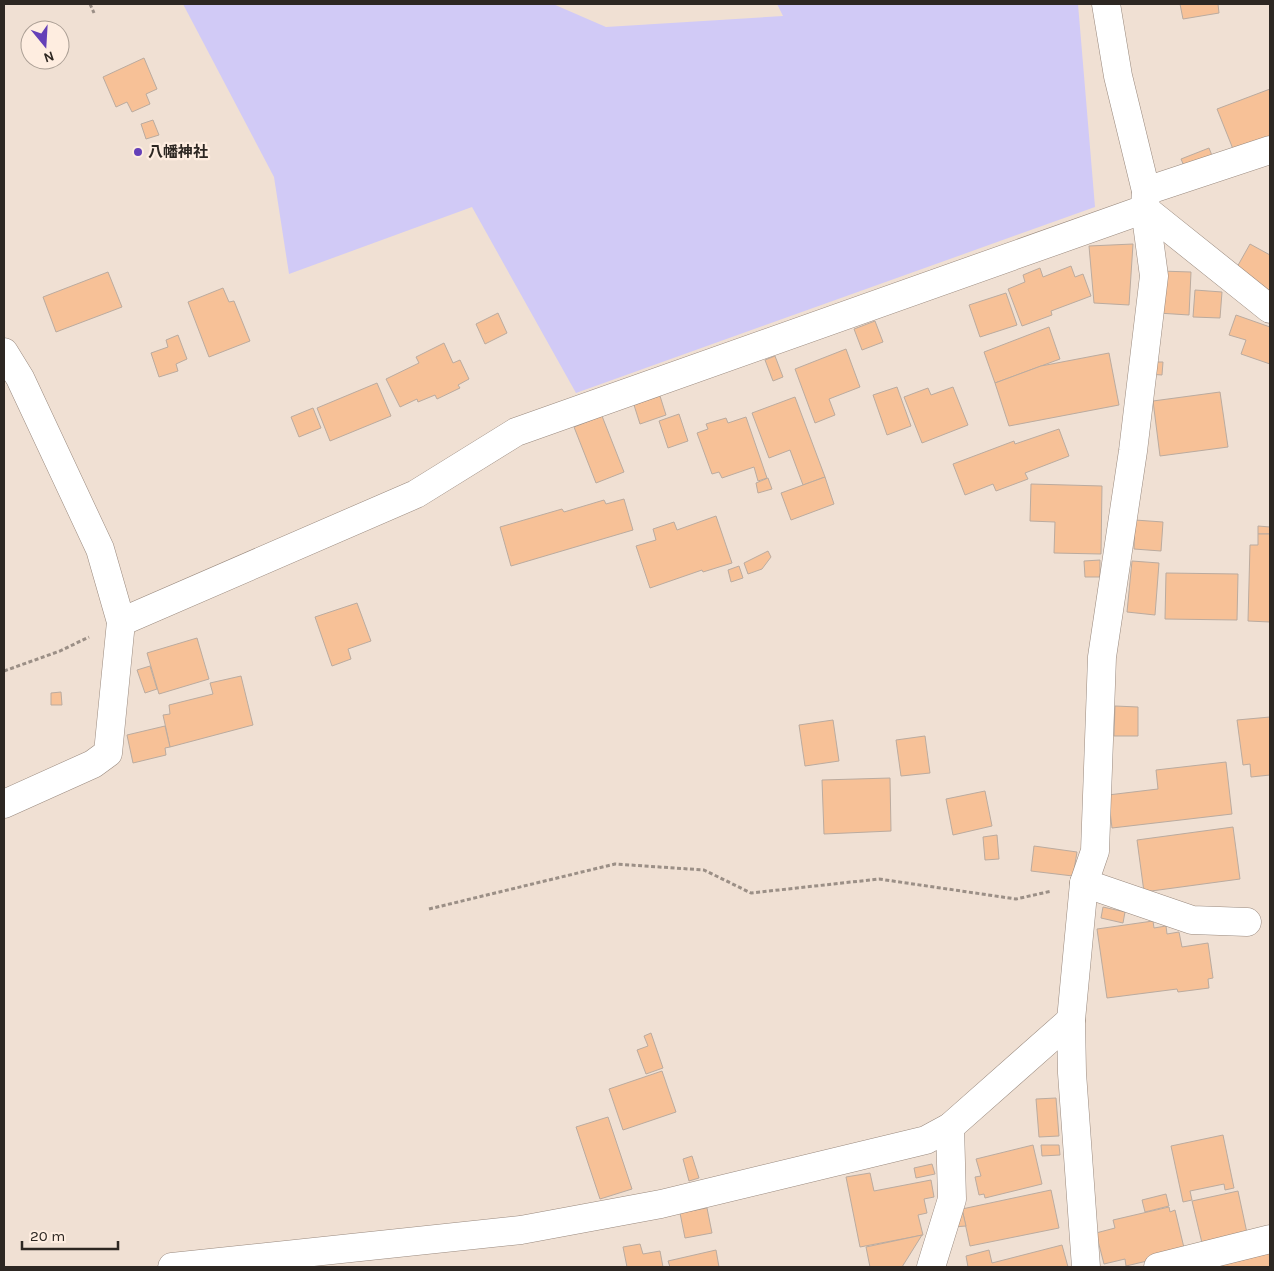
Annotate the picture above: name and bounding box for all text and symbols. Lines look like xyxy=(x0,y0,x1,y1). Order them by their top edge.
north arrow xyxy=(20,20,70,70)
text: N xyxy=(41,47,56,67)
place label: 八幡神社 xyxy=(148,143,208,161)
marker: 八幡神社 xyxy=(132,146,144,158)
scale bar xyxy=(22,1218,119,1250)
text: 20 m xyxy=(30,1227,65,1245)

